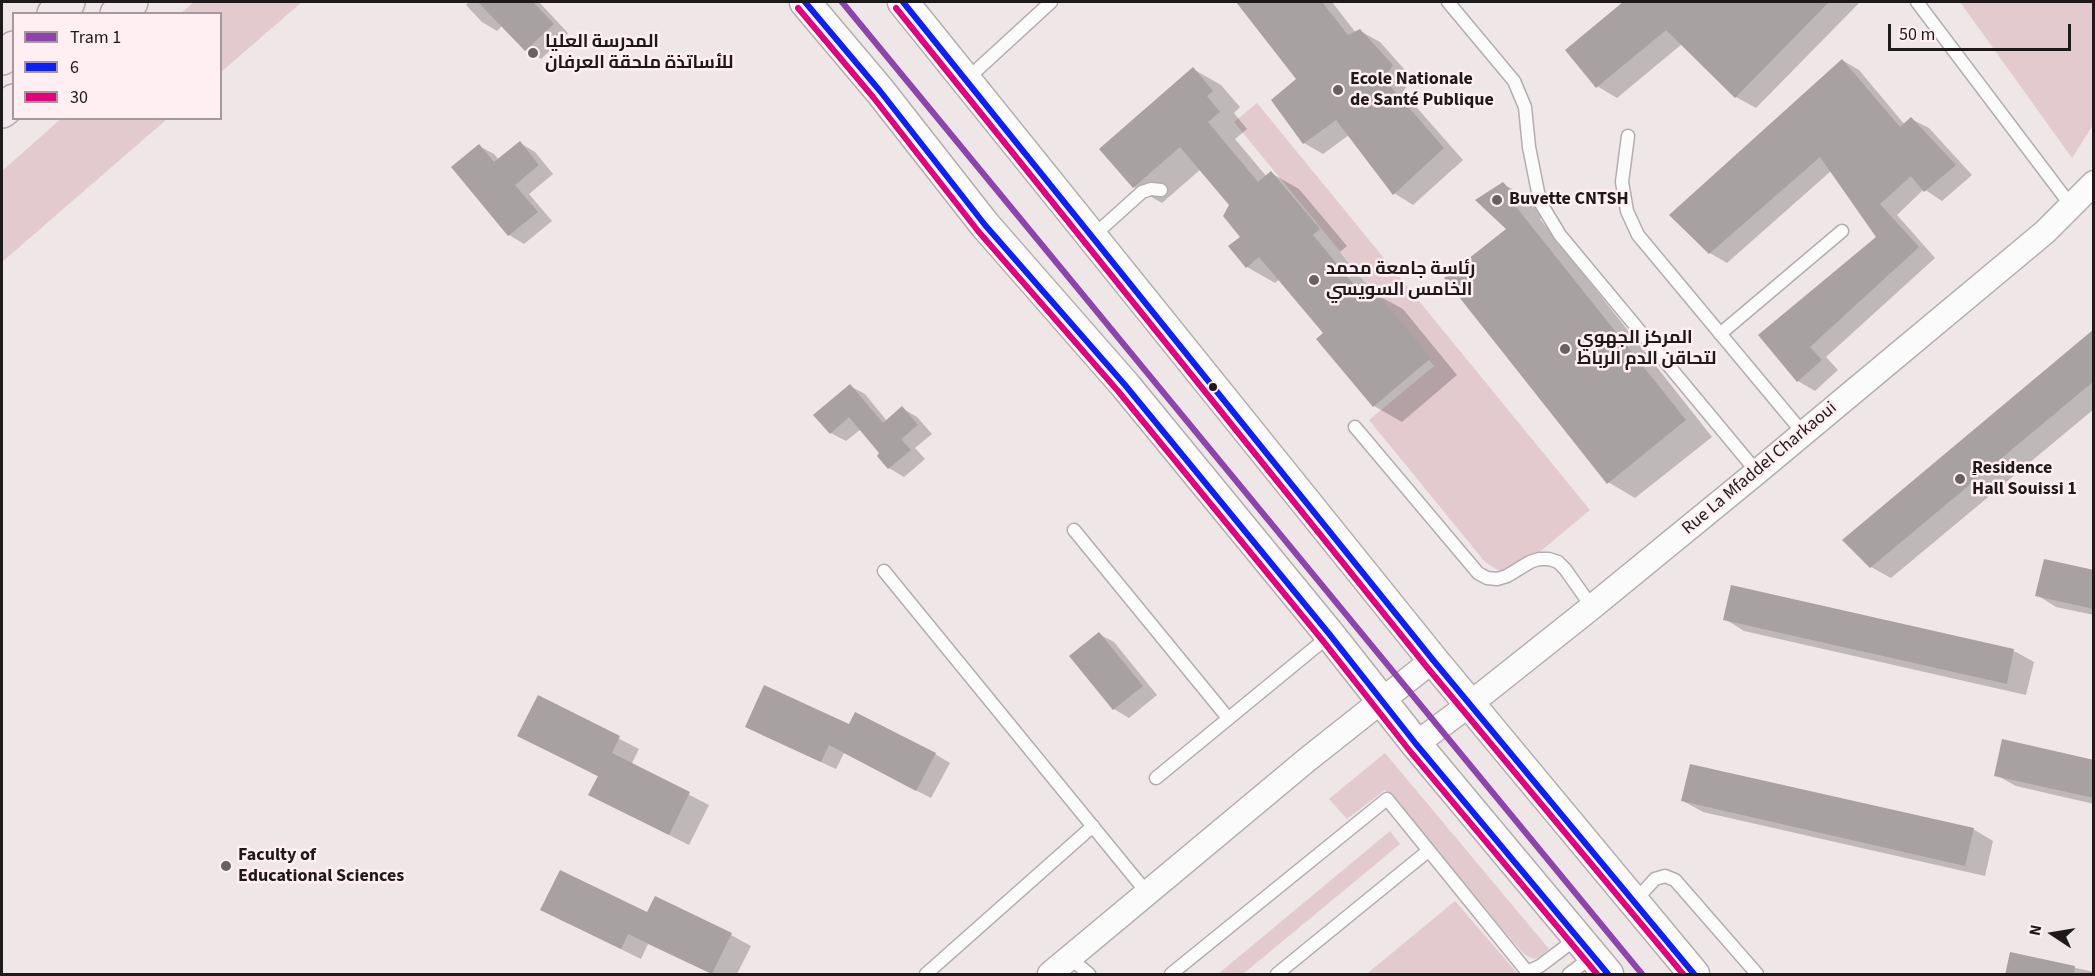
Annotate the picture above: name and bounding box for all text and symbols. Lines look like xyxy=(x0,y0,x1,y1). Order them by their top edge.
legend xyxy=(12,12,222,120)
scale bar xyxy=(1891,12,2074,50)
text: 50 m xyxy=(1899,22,1935,47)
text: Tram 1 xyxy=(70,25,121,50)
place label: المدرسة العليا للأساتذة ملحقة العرفان xyxy=(545,32,734,74)
marker: المدرسة العليا للأساتذة ملحقة العرفان xyxy=(526,46,540,60)
text: 6 xyxy=(70,55,79,80)
place label: Ecole Nationale de Santé Publique xyxy=(1350,69,1494,112)
marker: Ecole Nationale de Santé Publique xyxy=(1331,83,1345,97)
text: 30 xyxy=(70,85,88,110)
place label: Buvette CNTSH xyxy=(1509,189,1629,211)
marker: Buvette CNTSH xyxy=(1490,193,1504,207)
place label: رئاسة جامعة محمد الخامس السويسي xyxy=(1326,259,1475,302)
marker: رئاسة جامعة محمد الخامس السويسي xyxy=(1307,273,1321,287)
place label: المركز الجهوي لتحاقن الدم الرباط xyxy=(1577,328,1717,370)
marker: المركز الجهوي لتحاقن الدم الرباط xyxy=(1558,342,1572,356)
unlabelled marker xyxy=(1207,381,1219,393)
street label: Rue La Mfaddel Charkaoui xyxy=(1678,398,1842,540)
place label: ٍResidence Hall Souissi 1 xyxy=(1972,458,2077,500)
marker: ٍResidence Hall Souissi 1 xyxy=(1953,472,1967,486)
place label: Faculty of Educational Sciences xyxy=(238,845,404,888)
marker: Faculty of Educational Sciences xyxy=(219,859,233,873)
north arrow xyxy=(2023,904,2083,964)
text: N xyxy=(2024,923,2047,938)

